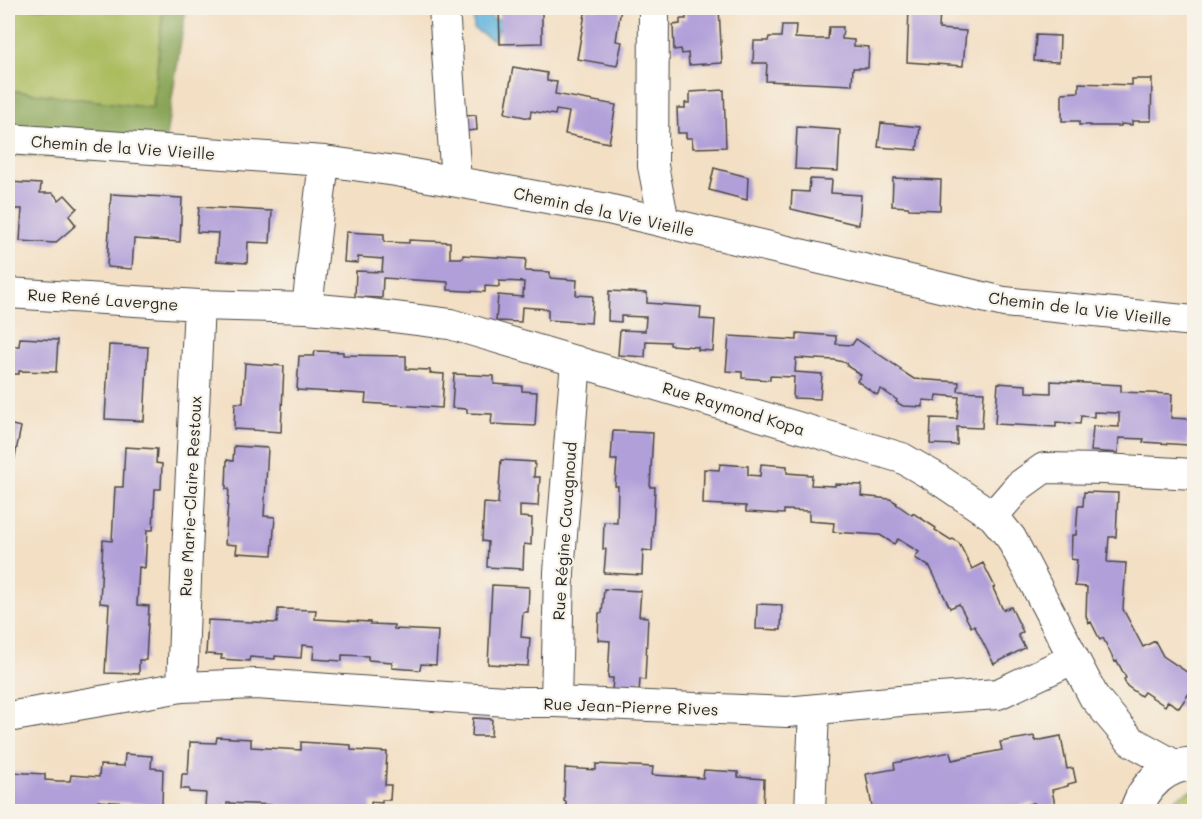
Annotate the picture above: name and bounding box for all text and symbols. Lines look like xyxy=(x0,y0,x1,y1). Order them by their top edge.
street label: Chemin de la Vie Vieille xyxy=(30,130,216,164)
street label: Chemin de la Vie Vieille xyxy=(512,182,696,240)
street label: Rue René Lavergne xyxy=(27,283,179,315)
street label: Chemin de la Vie Vieille xyxy=(987,286,1173,330)
street label: Rue Raymond Kopa xyxy=(660,376,808,440)
street label: Rue Marie-Claire Restoux xyxy=(174,395,206,597)
street label: Rue Régine Cavagnoud xyxy=(547,441,581,621)
street label: Rue Jean-Pierre Rives xyxy=(543,692,719,720)

